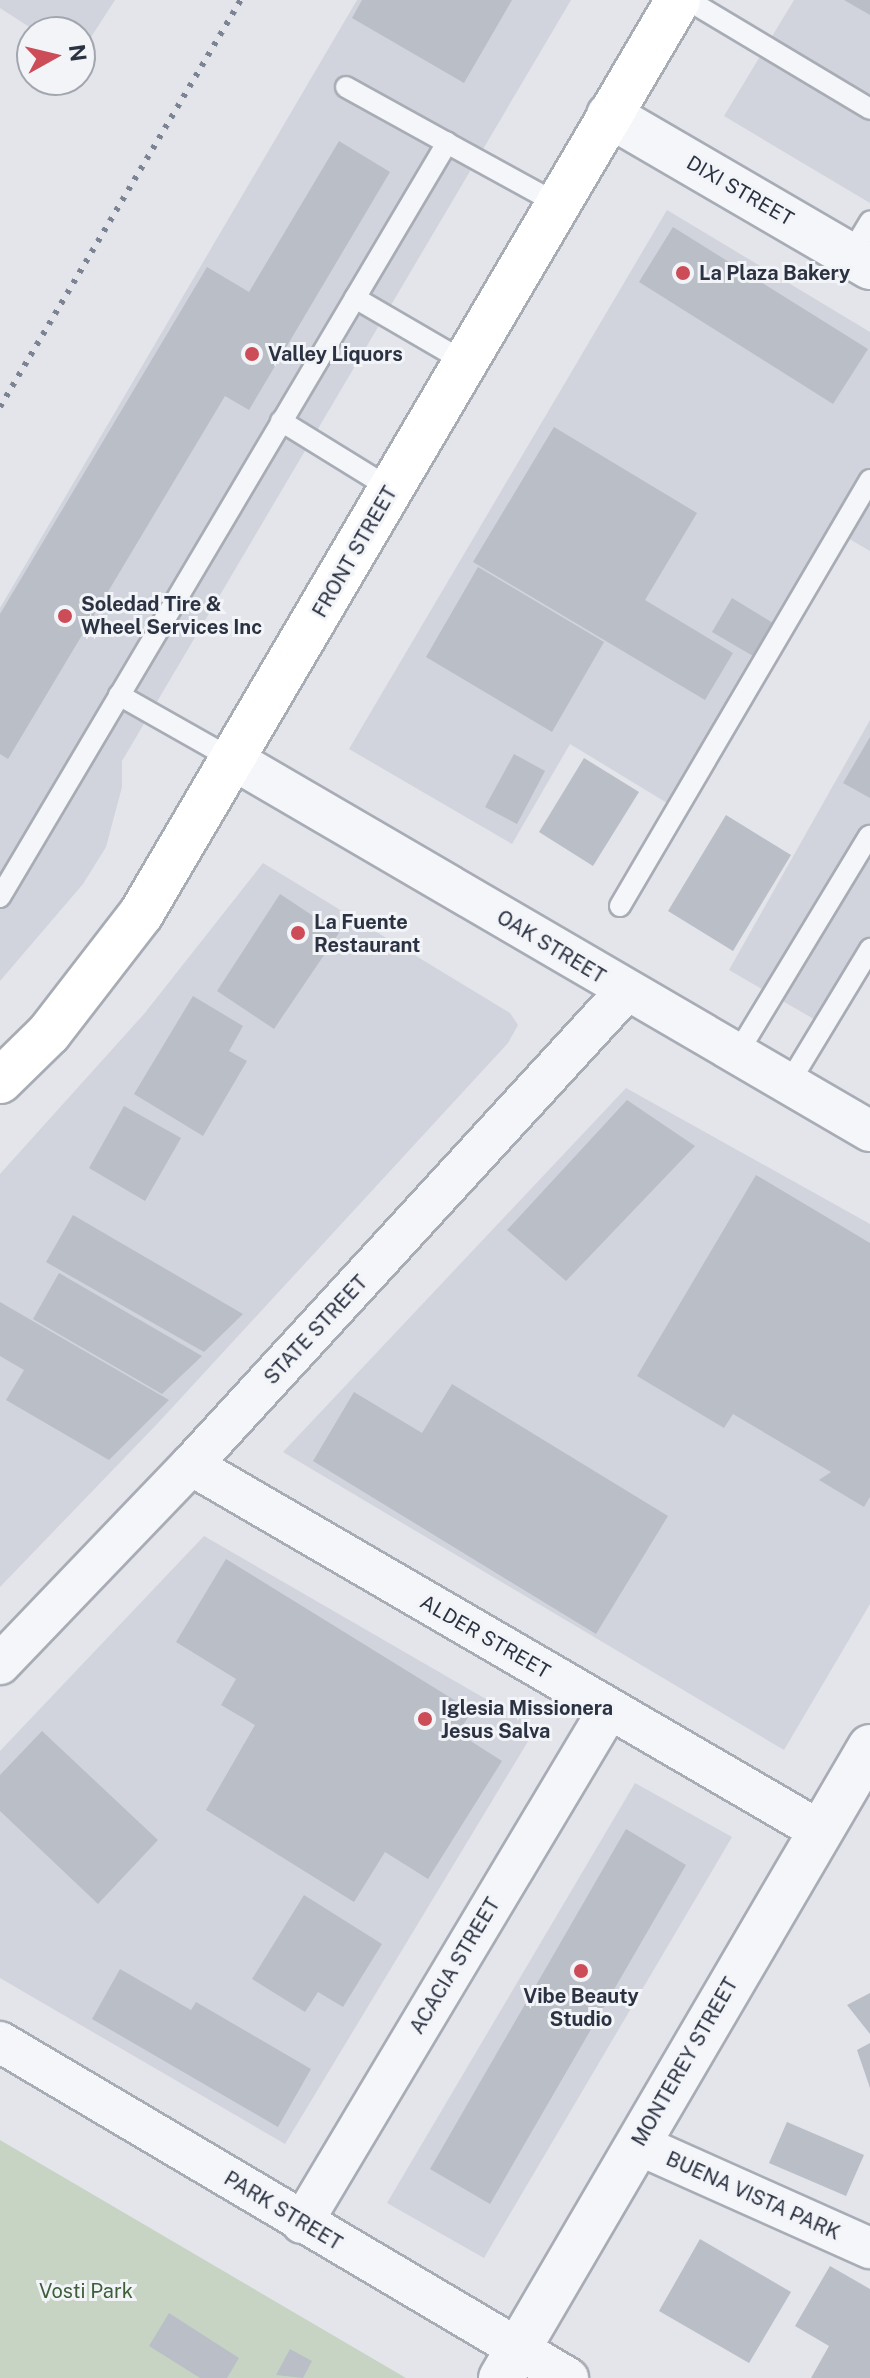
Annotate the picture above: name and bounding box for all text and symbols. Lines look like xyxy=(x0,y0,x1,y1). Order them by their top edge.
north arrow xyxy=(16,16,96,96)
text: N xyxy=(64,43,92,63)
street label: DIXI STREET xyxy=(682,151,798,231)
place label: La Plaza Bakery xyxy=(699,261,850,285)
marker: La Plaza Bakery xyxy=(674,264,692,282)
place label: Valley Liquors xyxy=(268,342,403,366)
marker: Valley Liquors xyxy=(243,345,261,363)
street label: FRONT STREET xyxy=(308,482,402,622)
place label: Soledad Tire & Wheel Services Inc xyxy=(81,592,262,639)
marker: Soledad Tire & Wheel Services Inc xyxy=(56,607,74,625)
street label: OAK STREET xyxy=(492,905,610,989)
place label: La Fuente Restaurant xyxy=(314,910,420,957)
marker: La Fuente Restaurant xyxy=(289,924,307,942)
street label: STATE STREET xyxy=(259,1270,373,1390)
street label: ALDER STREET xyxy=(416,1590,554,1684)
place label: Iglesia Missionera Jesus Salva xyxy=(441,1696,613,1743)
marker: Iglesia Missionera Jesus Salva xyxy=(416,1710,434,1728)
street label: ACACIA STREET xyxy=(405,1894,505,2038)
marker: Vibe Beauty Studio xyxy=(572,1962,590,1980)
street label: MONTEREY STREET xyxy=(627,1973,743,2151)
place label: Vibe Beauty Studio xyxy=(523,1984,639,2031)
street label: BUENA VISTA PARK xyxy=(662,2147,844,2245)
street label: PARK STREET xyxy=(220,2166,346,2256)
park label: Vosti Park xyxy=(39,2279,133,2303)

